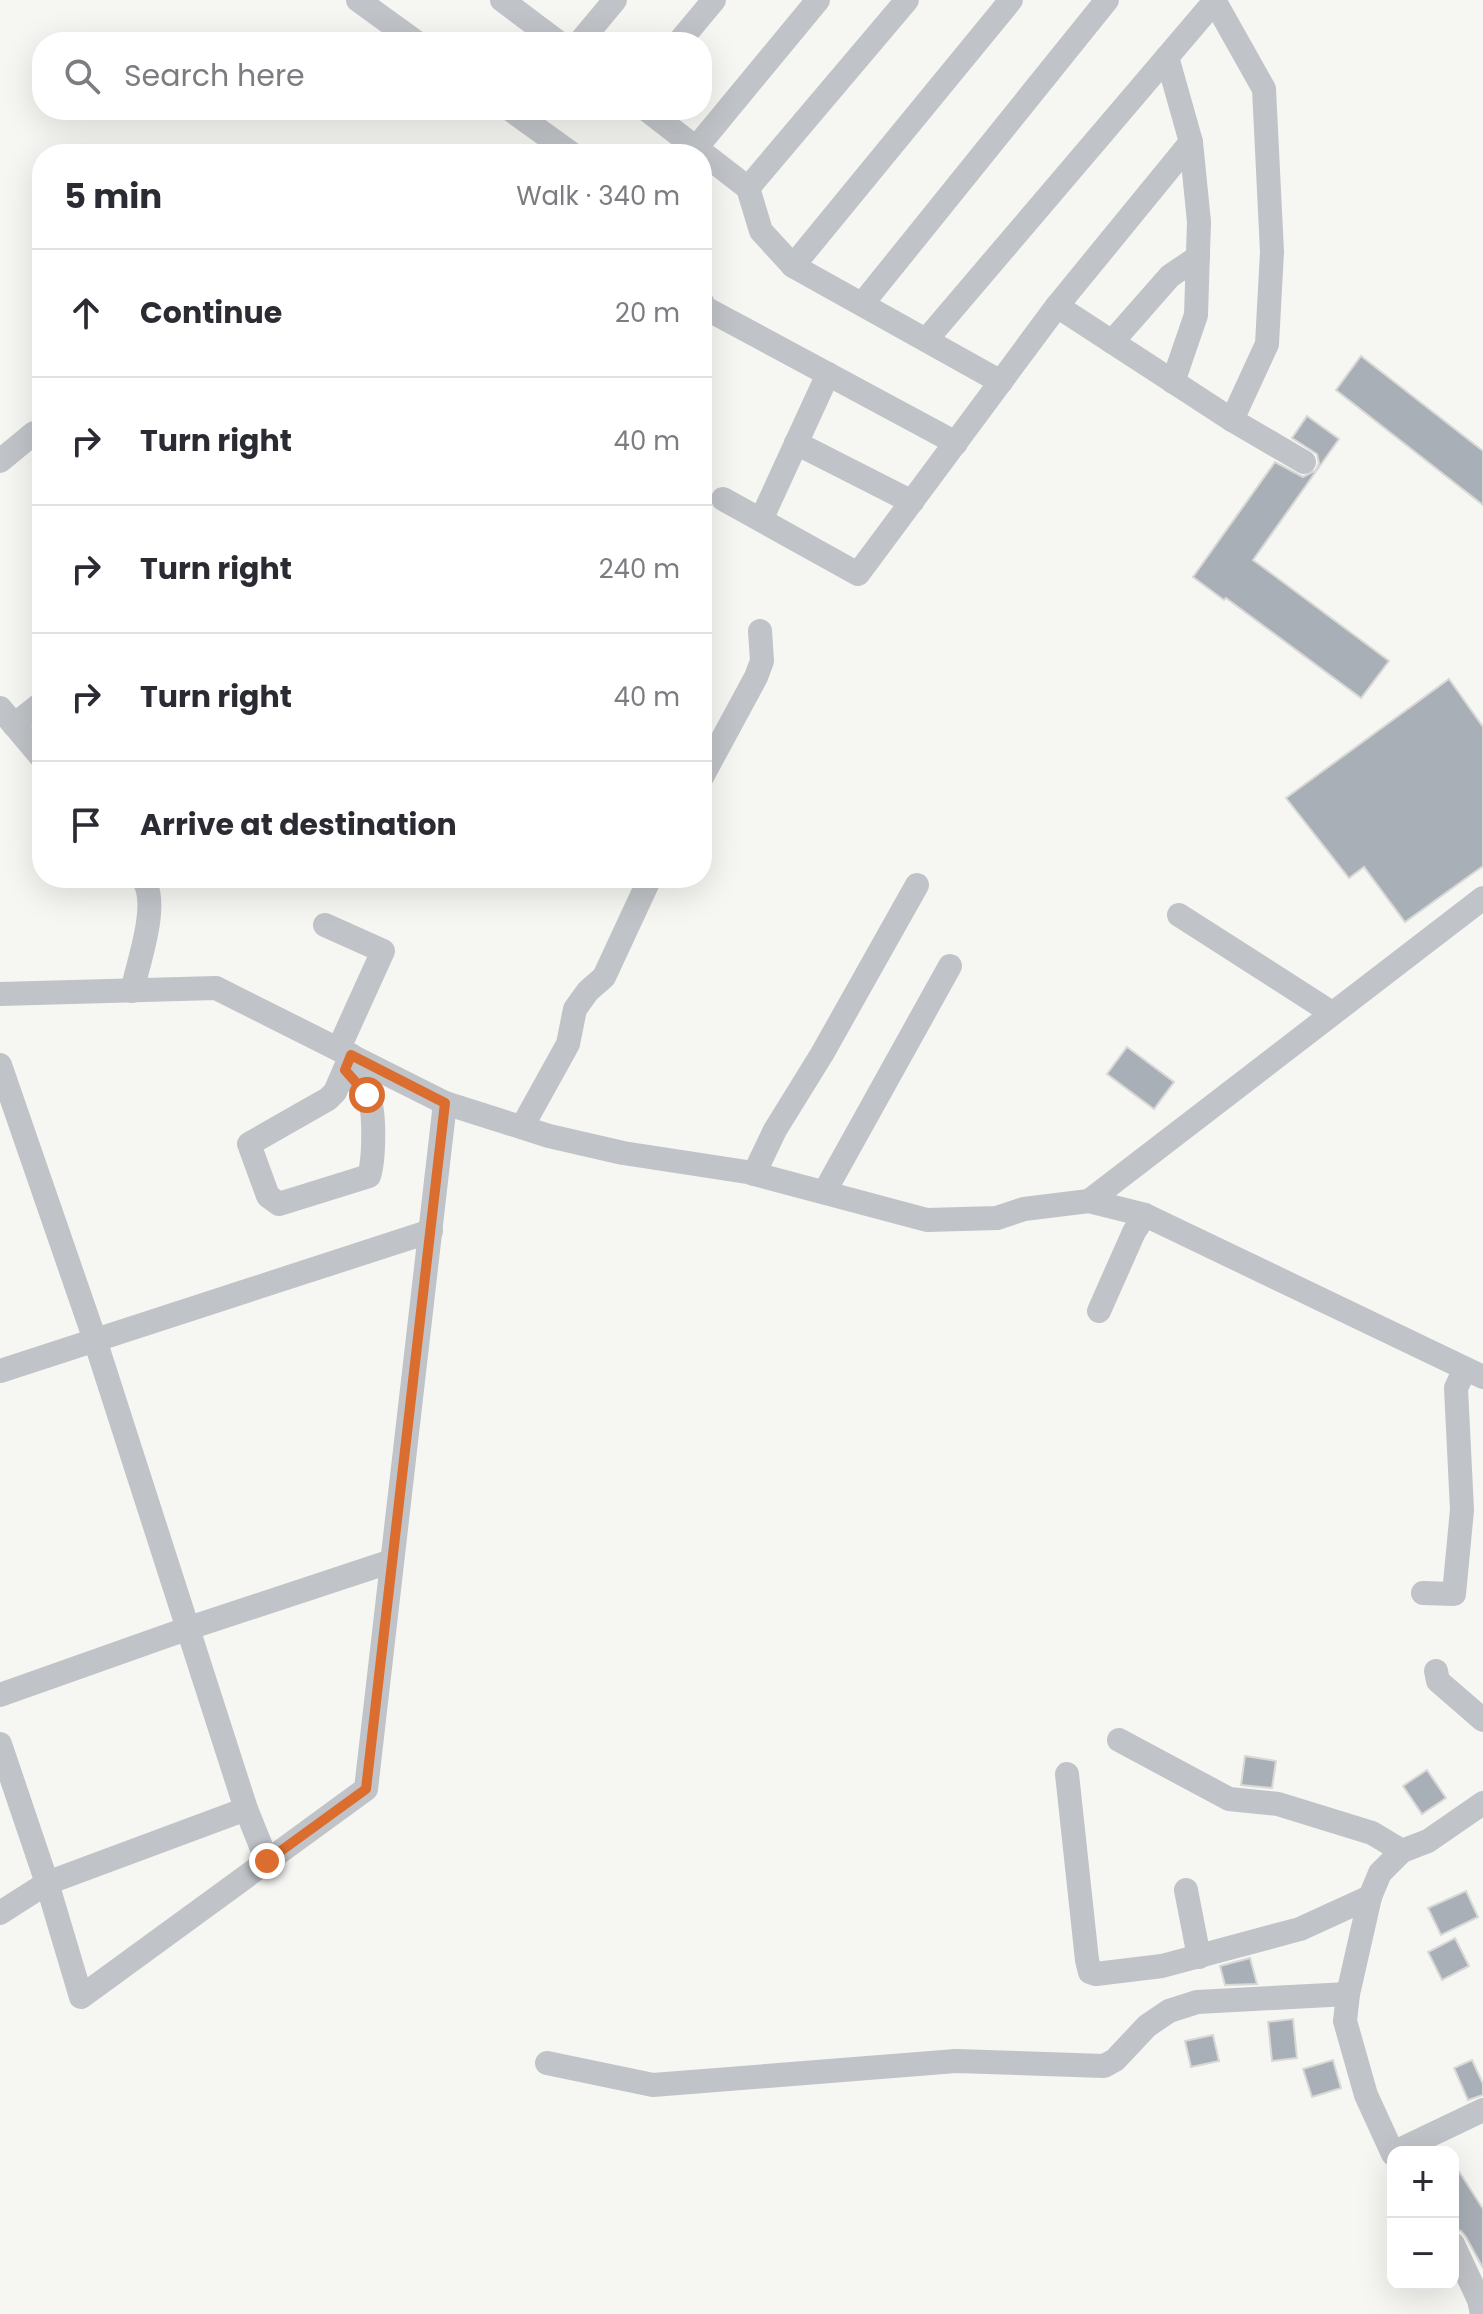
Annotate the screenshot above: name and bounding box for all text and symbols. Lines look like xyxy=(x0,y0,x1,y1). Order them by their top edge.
search box xyxy=(32,32,712,120)
icon: search xyxy=(60,54,104,98)
text: Search here xyxy=(124,54,305,97)
text: 5 min xyxy=(64,172,162,220)
text: Walk · 340 m xyxy=(516,178,680,214)
icon: ahead xyxy=(64,291,108,335)
text: Continue xyxy=(140,291,282,334)
text: 20 m xyxy=(615,295,680,331)
icon: right xyxy=(64,419,108,463)
text: Turn right xyxy=(140,419,292,462)
text: 40 m xyxy=(614,423,680,459)
icon: right xyxy=(64,547,108,591)
text: Turn right xyxy=(140,547,292,590)
text: 240 m xyxy=(599,551,680,587)
icon: right xyxy=(64,675,108,719)
text: Turn right xyxy=(140,675,292,718)
text: 40 m xyxy=(614,679,680,715)
icon: arrive xyxy=(64,803,108,847)
text: Arrive at destination xyxy=(140,803,457,846)
route start xyxy=(349,1077,385,1113)
route end xyxy=(249,1843,285,1879)
map controls xyxy=(1387,2146,1459,2290)
button: + xyxy=(1387,2146,1459,2218)
button: − xyxy=(1387,2218,1459,2290)

